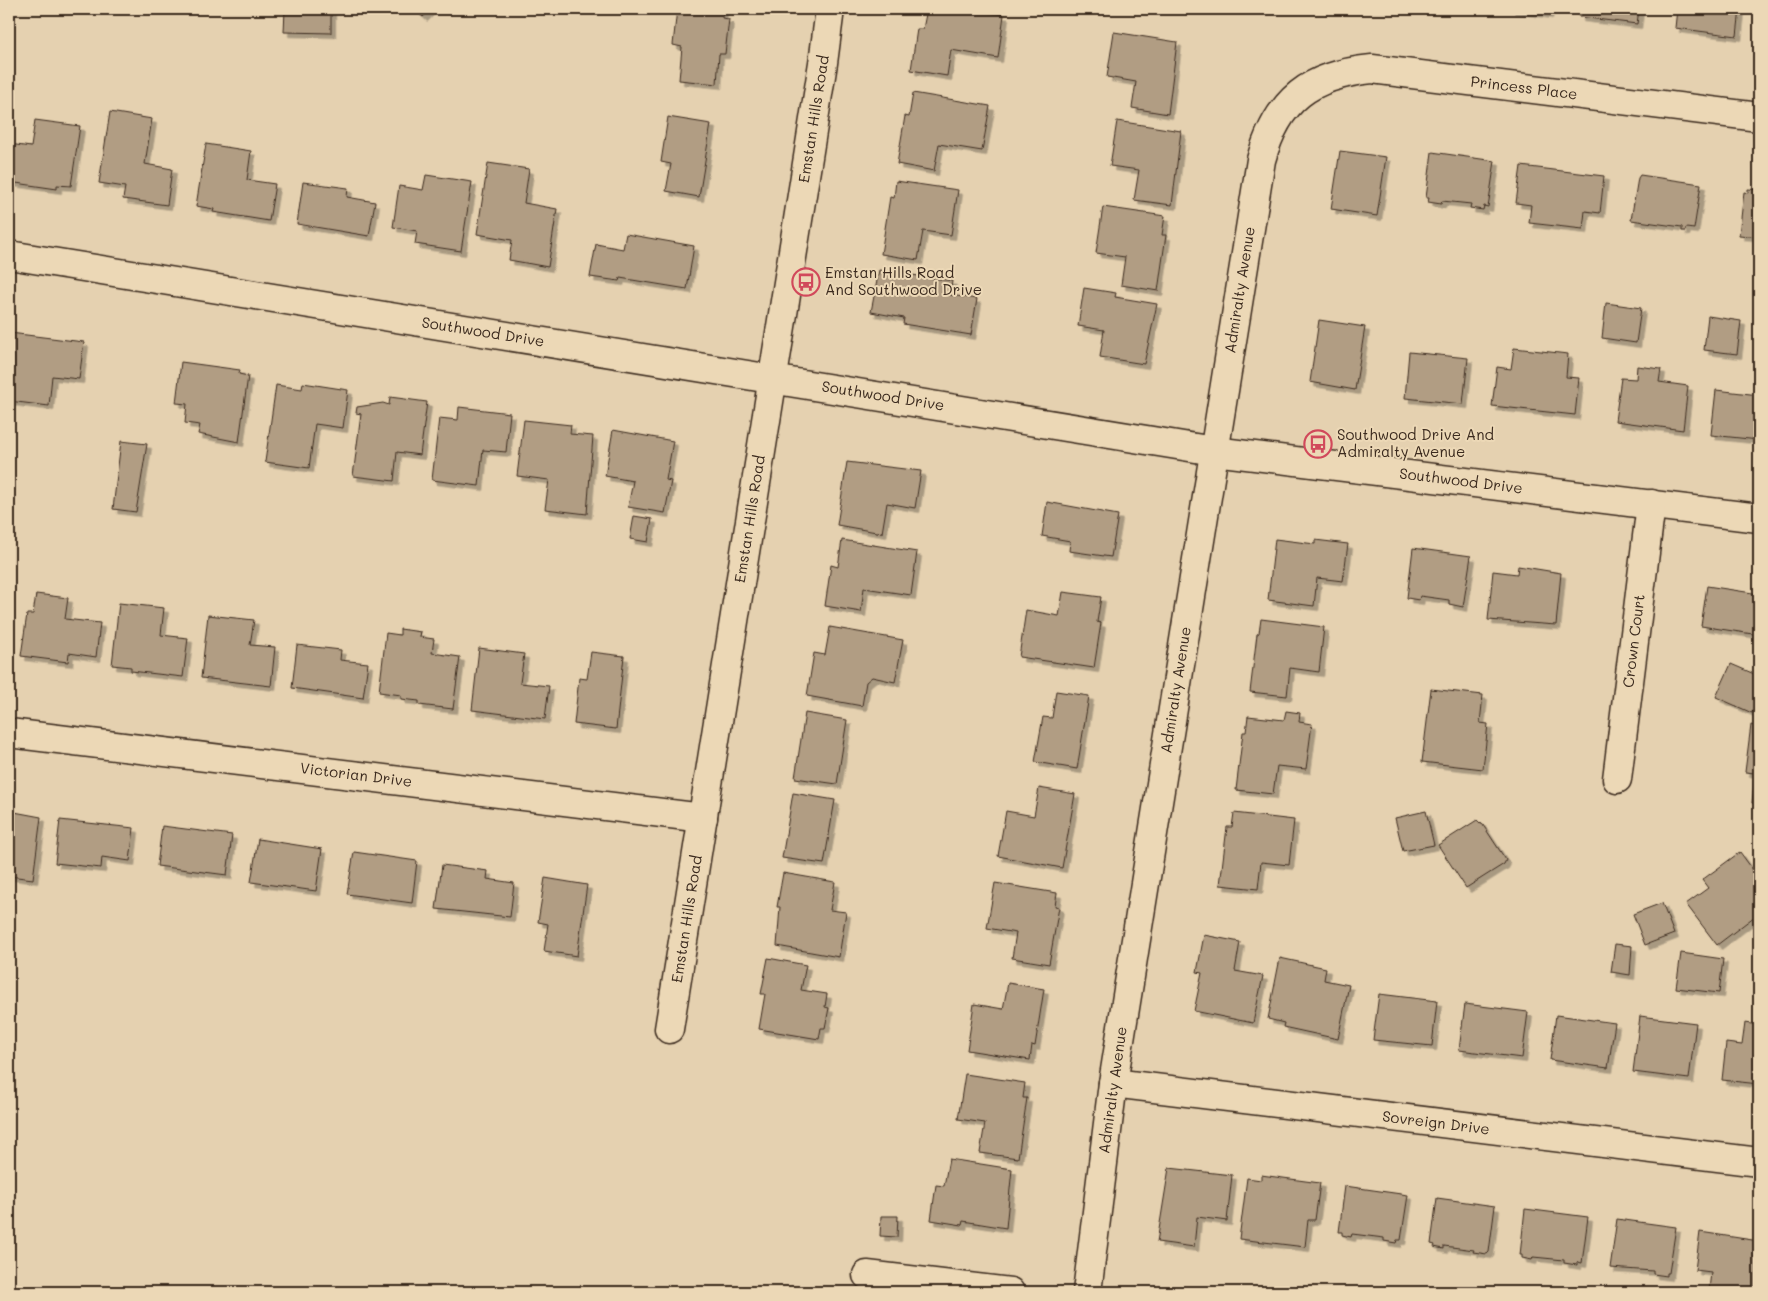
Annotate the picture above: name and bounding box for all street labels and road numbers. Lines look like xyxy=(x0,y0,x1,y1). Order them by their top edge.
street label: Emstan Hills Road xyxy=(793,53,833,184)
street label: Princess Place xyxy=(1470,71,1579,103)
street label: Admiralty Avenue xyxy=(1219,225,1259,355)
street label: Southwood Drive xyxy=(420,311,546,351)
street label: Southwood Drive xyxy=(820,375,946,415)
street label: Emstan Hills Road xyxy=(729,453,769,584)
street label: Southwood Drive xyxy=(1398,463,1524,497)
street label: Crown Court xyxy=(1617,593,1649,689)
street label: Admiralty Avenue xyxy=(1155,625,1195,755)
street label: Victorian Drive xyxy=(299,757,413,791)
street label: Emstan Hills Road xyxy=(666,853,706,984)
street label: Admiralty Avenue xyxy=(1093,1025,1131,1155)
street label: Sovreign Drive xyxy=(1381,1105,1491,1139)

